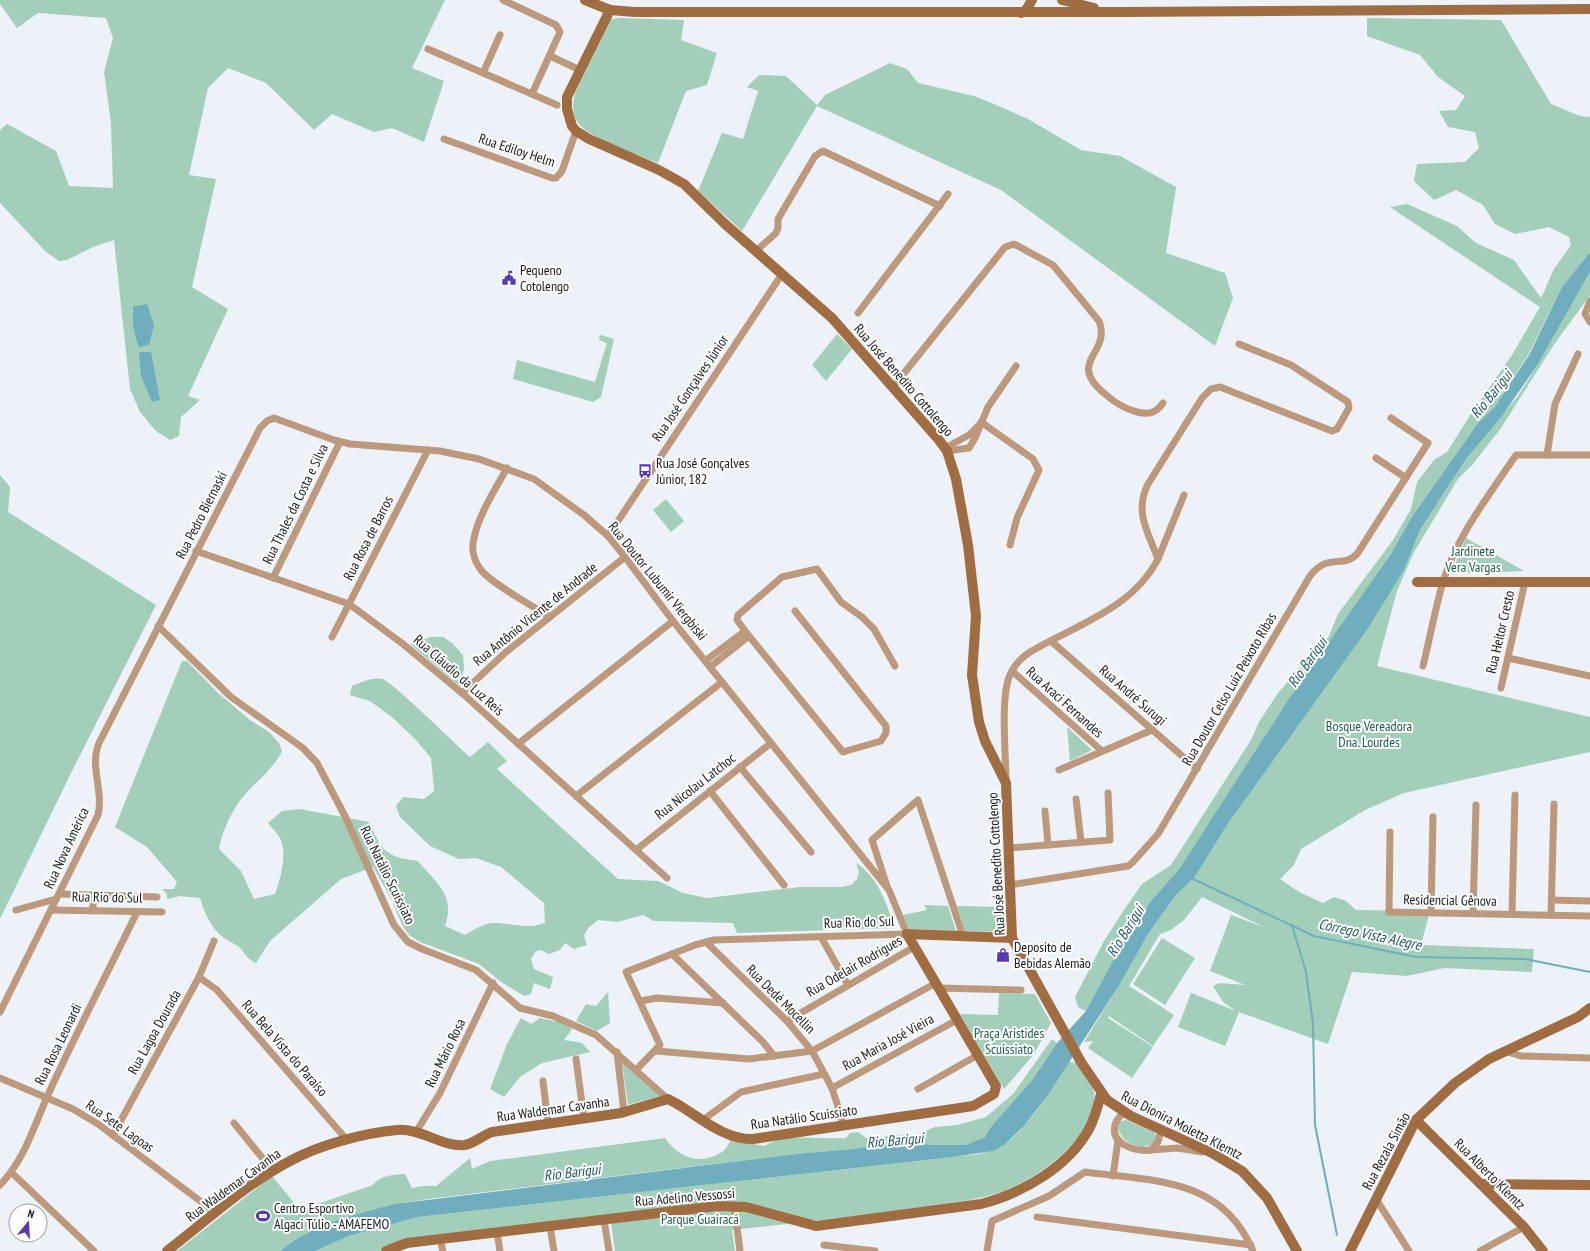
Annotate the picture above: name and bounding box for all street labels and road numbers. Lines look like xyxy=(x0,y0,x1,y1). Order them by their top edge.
street label: Rua Ediloy Helm xyxy=(477,129,557,171)
street label: Rua José Benedito Cottolengo xyxy=(850,320,958,440)
street label: Rua José Gonçalves Júnior xyxy=(648,331,732,445)
street label: Rua Thales da Costa e Silva xyxy=(258,441,332,567)
street label: Rua Pedro Biernaski xyxy=(171,468,231,562)
street label: Rua Rosa de Barros xyxy=(339,493,397,583)
street label: Rua Doutor Lubumir Viergbiski xyxy=(605,518,711,644)
street label: Rua Antônio Vicente de Andrade xyxy=(469,558,601,670)
street label: Rua Heitor Cresto xyxy=(1482,589,1518,675)
street label: Rua Doutor Celso Luiz Peixoto Ribas xyxy=(1178,609,1280,769)
street label: Rua Cláudio da Luz Reis xyxy=(410,631,508,720)
street label: Rua André Surugi xyxy=(1096,661,1170,729)
street label: Rua Araci Fernandes xyxy=(1023,663,1108,742)
street label: Rua Nicolau Latchoc xyxy=(651,749,739,823)
street label: Rua José Benedito Cottolengo xyxy=(983,792,1009,936)
street label: Rua Nova América xyxy=(39,805,93,891)
street label: Rua Natálio Scuissiato xyxy=(356,823,420,927)
street label: Rua Rio do Sul xyxy=(72,887,143,907)
street label: Residencial Gênova xyxy=(1403,890,1497,910)
street label: Rua Rio do Sul xyxy=(823,912,895,932)
street label: Rua Odelair Rodrigues xyxy=(803,931,905,1001)
street label: Rua Dedé Mocellin xyxy=(743,961,819,1037)
street label: Rua Lagoa Dourada xyxy=(123,987,185,1077)
street label: Rua Bela Vista do Paraíso xyxy=(238,996,332,1100)
street label: Rua Rosa Leonardi xyxy=(31,1000,85,1088)
street label: Rua Maria José Vieira xyxy=(839,1009,937,1075)
street label: Rua Mário Rosa xyxy=(421,1016,469,1090)
street label: Rua Dionira Moletta Klemtz xyxy=(1118,1087,1246,1163)
street label: Rua Waldemar Cavanha xyxy=(496,1092,610,1126)
street label: Rua Sete Lagoas xyxy=(82,1096,158,1156)
street label: Rua Natálio Scuissiato xyxy=(750,1101,858,1133)
street label: Rua Rezala Simão xyxy=(1358,1109,1414,1193)
street label: Rua Alberto Klemtz xyxy=(1451,1135,1529,1213)
street label: Rua Waldemar Cavanha xyxy=(182,1144,284,1226)
street label: Rua Adelino Vessossi xyxy=(634,1184,736,1210)

